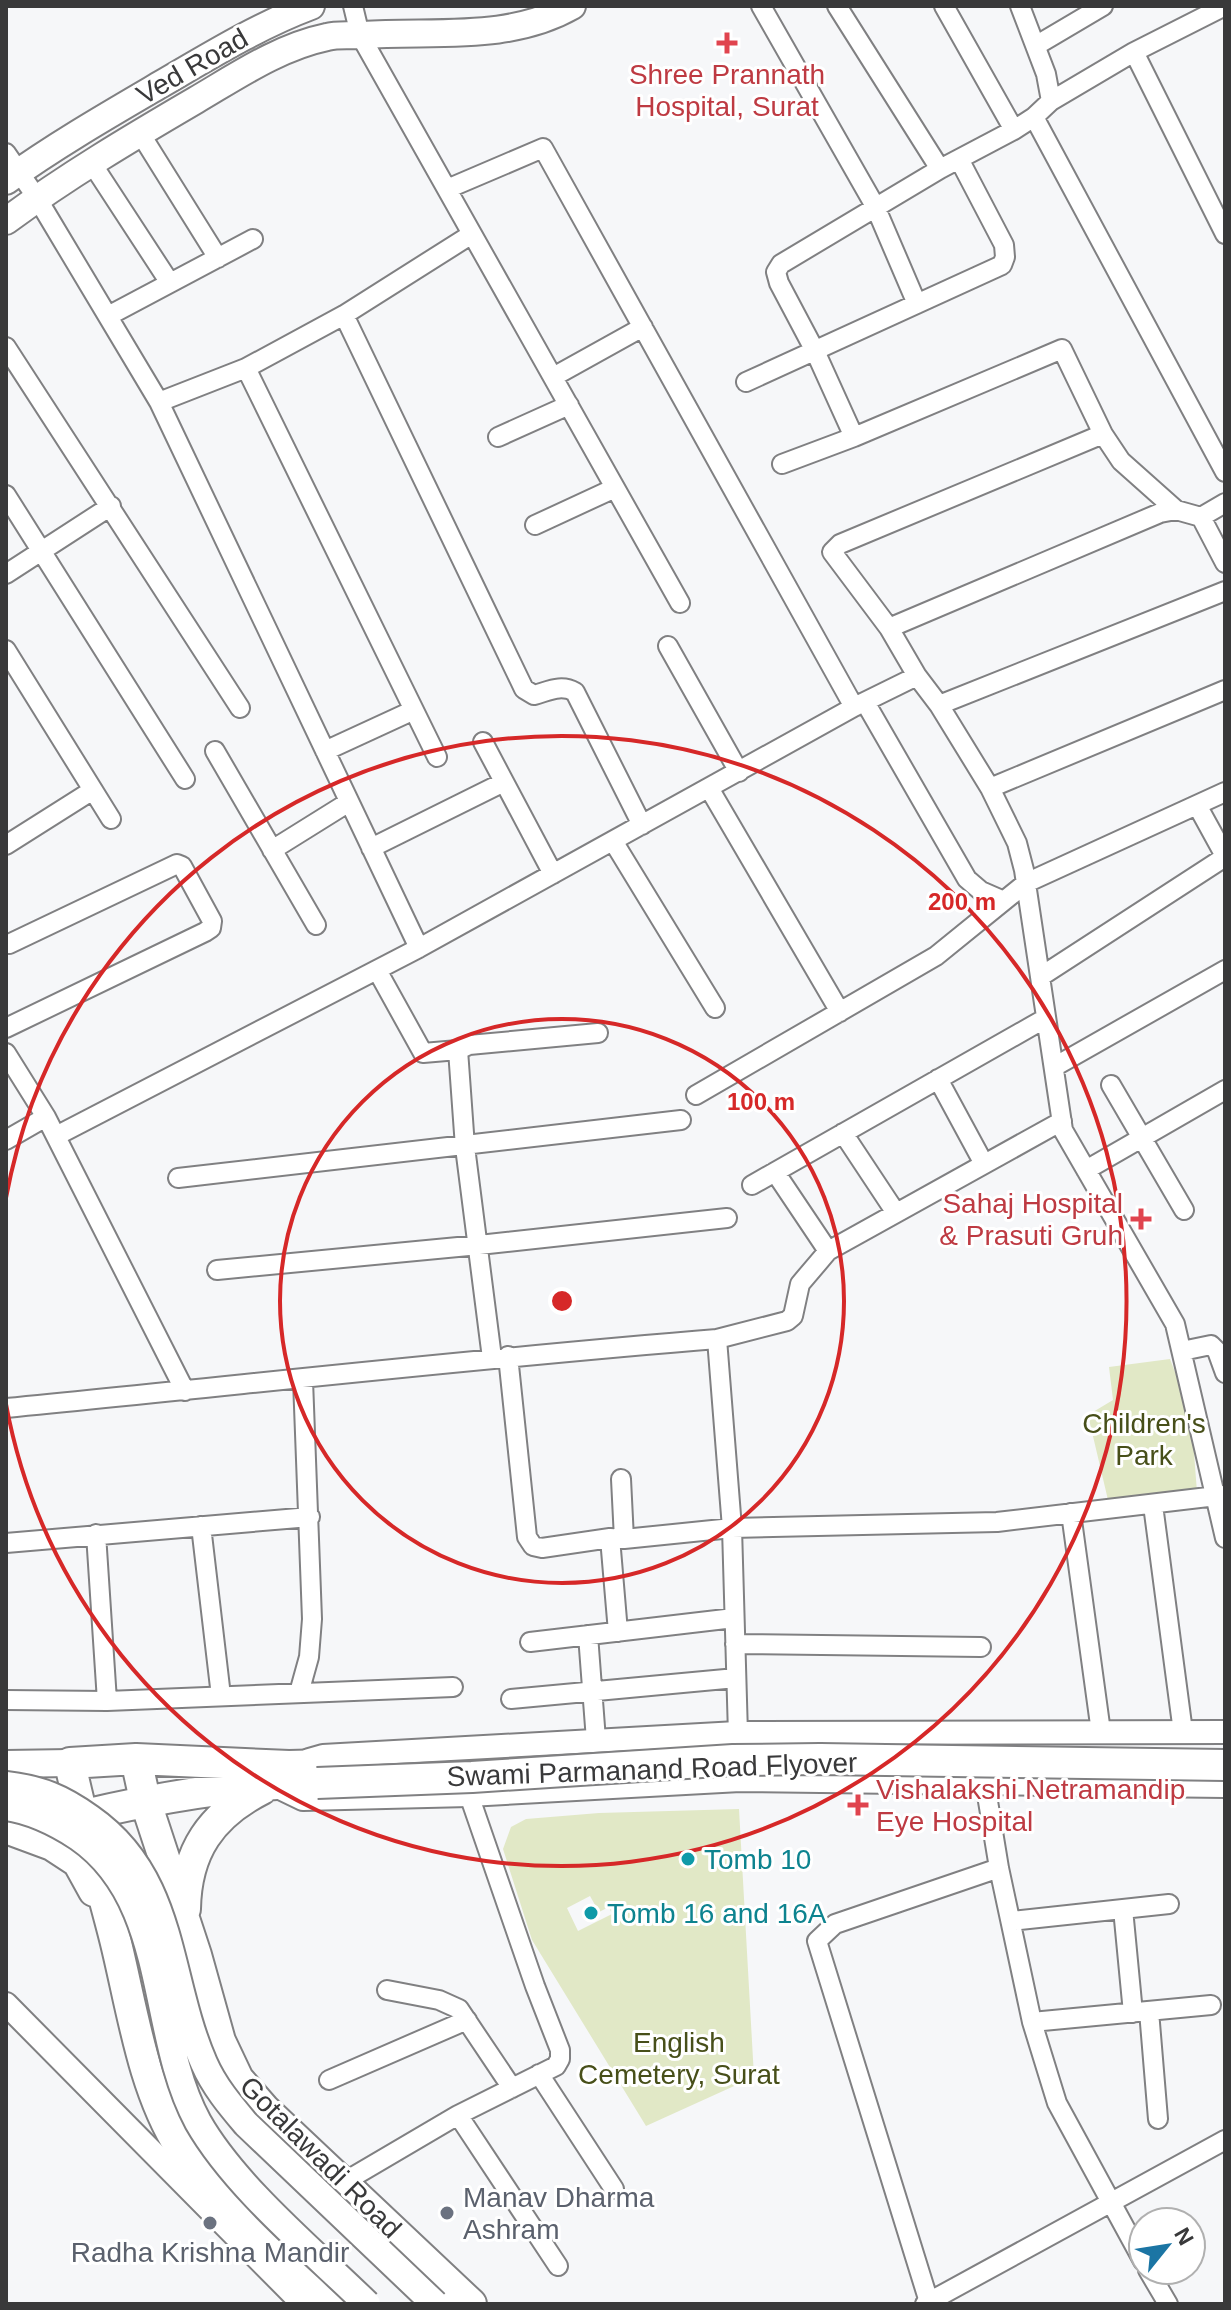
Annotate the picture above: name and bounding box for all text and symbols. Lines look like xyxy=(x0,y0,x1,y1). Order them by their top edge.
street label: Ved Road xyxy=(131,22,253,111)
marker: Shree Prannath Hospital, Surat xyxy=(716,32,738,54)
place label: Shree Prannath Hospital, Surat xyxy=(629,59,825,122)
text: 200 m xyxy=(928,888,996,915)
text: 100 m xyxy=(727,1088,795,1115)
place label: Sahaj Hospital & Prasuti Gruh xyxy=(939,1188,1123,1251)
marker: Sahaj Hospital & Prasuti Gruh xyxy=(1130,1208,1152,1230)
centre of rings xyxy=(548,1287,576,1315)
park label: Children's Park xyxy=(1082,1408,1206,1471)
street label: Swami Parmanand Road Flyover xyxy=(446,1747,858,1792)
place label: Vishalakshi Netramandip Eye Hospital xyxy=(876,1774,1185,1837)
marker: Vishalakshi Netramandip Eye Hospital xyxy=(847,1794,869,1816)
place label: Tomb 10 xyxy=(704,1844,811,1875)
marker: Tomb 10 xyxy=(679,1850,697,1868)
place label: Tomb 16 and 16A xyxy=(607,1898,827,1929)
marker: Tomb 16 and 16A xyxy=(582,1904,600,1922)
park label: English Cemetery, Surat xyxy=(578,2027,780,2090)
street label: Gotalawadi Road xyxy=(234,2070,408,2244)
place label: Manav Dharma Ashram xyxy=(463,2182,655,2245)
marker: Manav Dharma Ashram xyxy=(438,2204,456,2222)
north arrow xyxy=(1127,2206,1207,2286)
marker: Radha Krishna Mandir xyxy=(201,2214,219,2232)
text: N xyxy=(1169,2223,1199,2249)
place label: Radha Krishna Mandir xyxy=(71,2237,349,2268)

